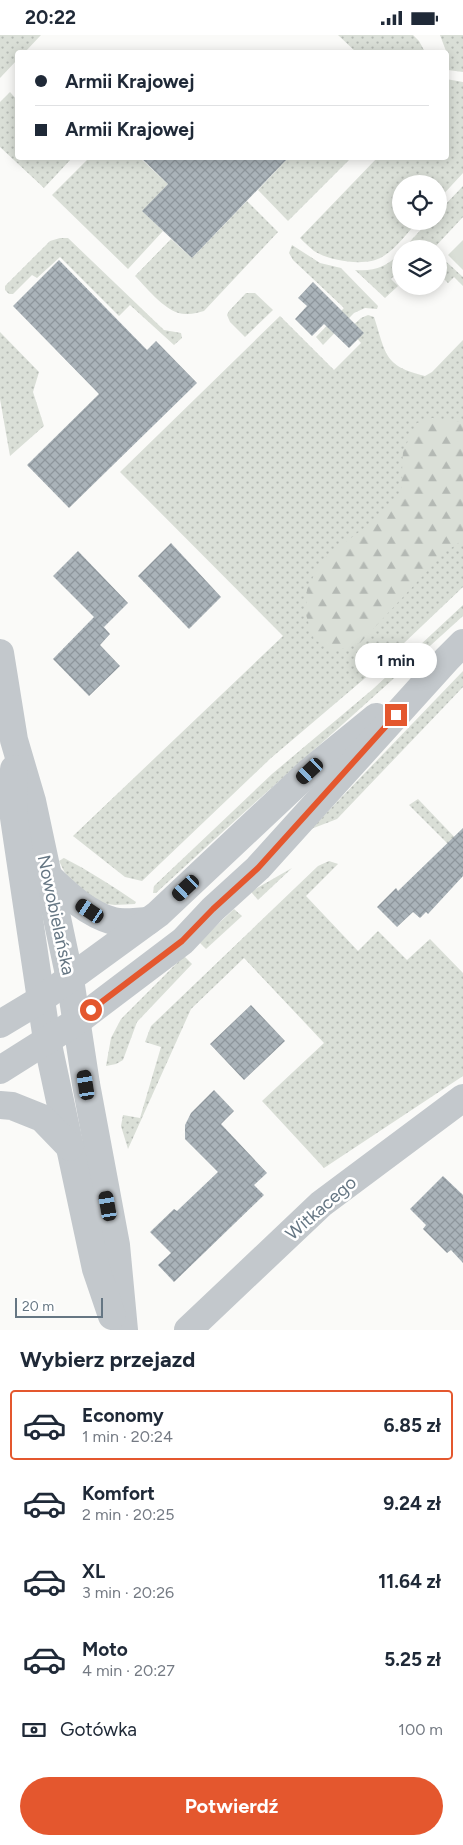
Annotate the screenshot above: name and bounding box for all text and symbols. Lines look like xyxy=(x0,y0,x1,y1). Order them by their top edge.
text: 20:22 xyxy=(25,6,76,29)
text: Armii Krajowej xyxy=(65,70,194,93)
text: Armii Krajowej xyxy=(65,118,194,141)
map controls xyxy=(392,175,447,295)
button: locate xyxy=(392,175,447,230)
button: layers xyxy=(392,240,447,295)
callout: 1 min xyxy=(355,643,437,677)
text: 1 min xyxy=(377,651,415,670)
route end xyxy=(385,704,407,726)
car xyxy=(293,755,326,787)
street label: Nowobielańska xyxy=(33,853,79,977)
car xyxy=(169,872,202,904)
car xyxy=(73,896,106,926)
route start xyxy=(80,999,102,1021)
car xyxy=(76,1069,95,1101)
street label: Witkacego xyxy=(281,1171,361,1245)
car xyxy=(98,1190,117,1222)
scale bar xyxy=(15,1295,102,1318)
text: 20 m xyxy=(22,1298,54,1315)
text: Wybierz przejazd xyxy=(20,1346,195,1373)
icon: car xyxy=(22,1403,67,1448)
text: Economy xyxy=(82,1404,164,1427)
text: 6.85 zł xyxy=(384,1414,441,1437)
text: 1 min · 20:24 xyxy=(82,1427,173,1446)
icon: car xyxy=(22,1481,67,1526)
text: Komfort xyxy=(82,1482,155,1505)
text: 9.24 zł xyxy=(383,1492,441,1515)
text: 2 min · 20:25 xyxy=(82,1505,175,1524)
icon: car xyxy=(22,1559,67,1604)
text: XL xyxy=(82,1560,105,1583)
text: 11.64 zł xyxy=(378,1570,441,1593)
text: 3 min · 20:26 xyxy=(82,1583,174,1602)
icon: car xyxy=(22,1637,67,1682)
text: Moto xyxy=(82,1638,128,1661)
text: 5.25 zł xyxy=(384,1648,441,1671)
text: 4 min · 20:27 xyxy=(82,1661,175,1680)
icon: cash xyxy=(20,1716,48,1744)
text: Gotówka xyxy=(60,1718,137,1741)
text: 100 m xyxy=(398,1720,443,1739)
button: Potwierdź xyxy=(20,1777,443,1835)

